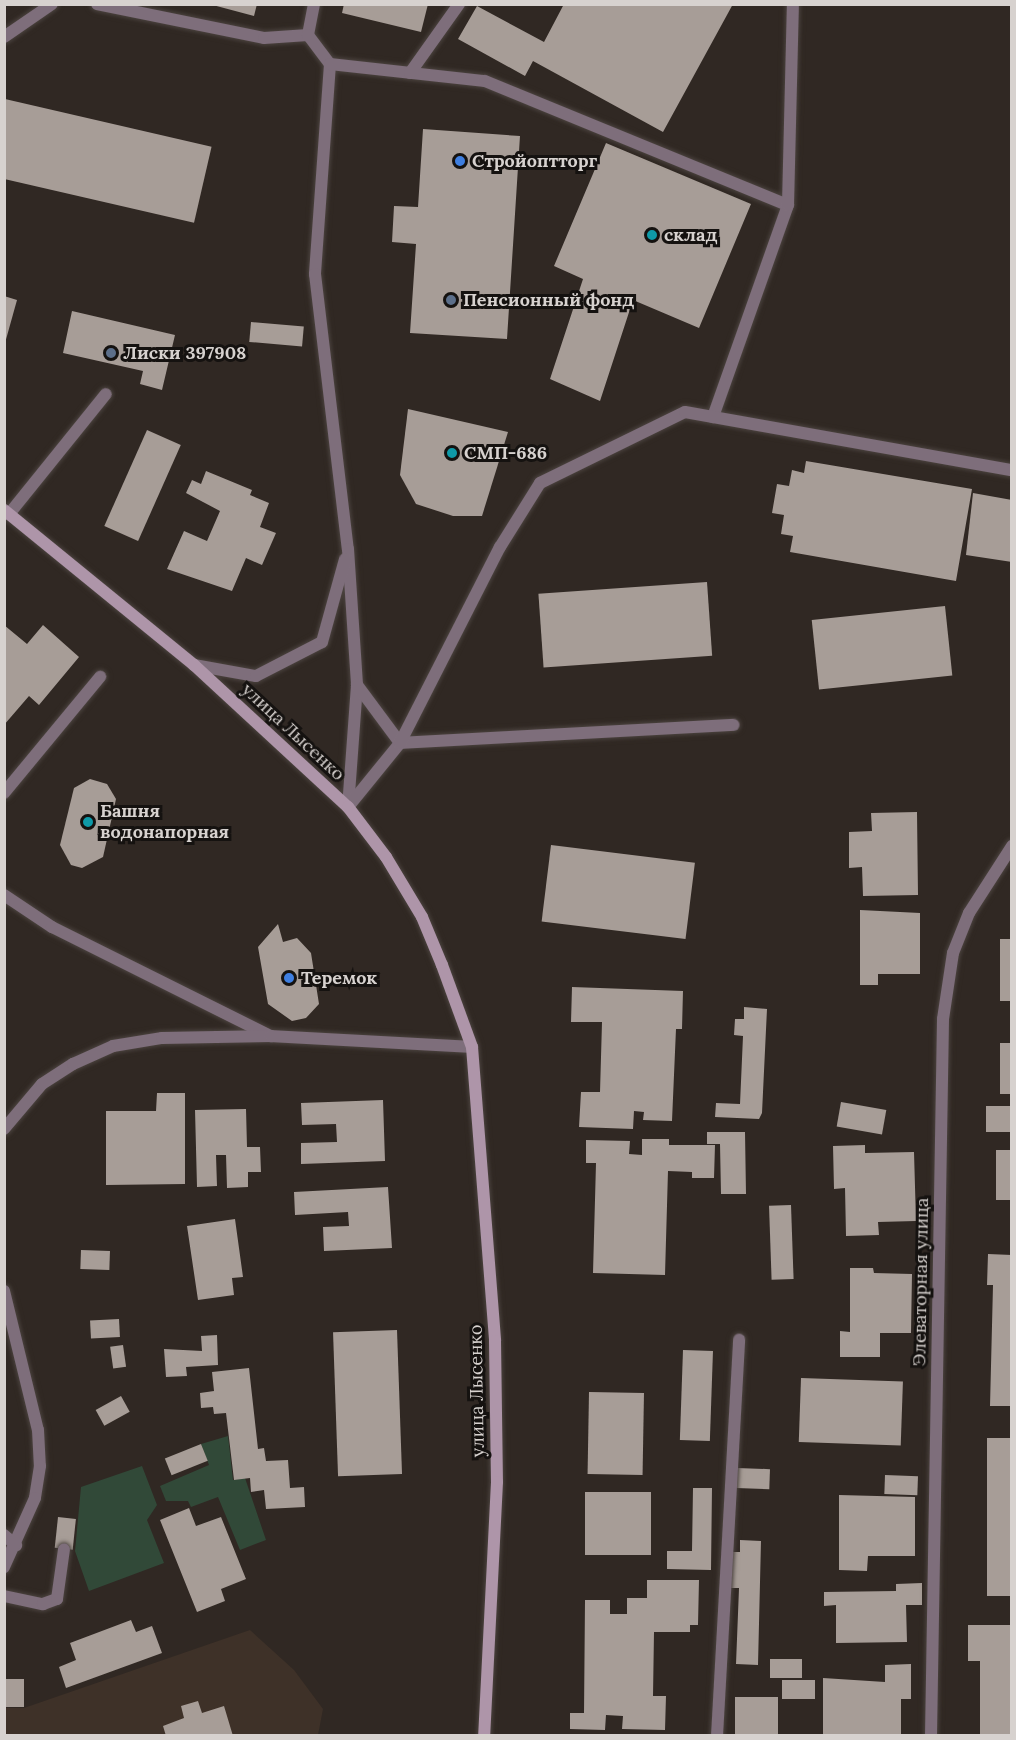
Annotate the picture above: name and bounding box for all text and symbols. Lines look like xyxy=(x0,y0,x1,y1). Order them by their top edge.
place label: Стройоптторг xyxy=(472,150,597,172)
marker: Стройоптторг xyxy=(453,154,467,168)
place label: склад xyxy=(664,224,718,246)
marker: склад xyxy=(645,228,659,242)
place label: Пенсионный фонд xyxy=(463,289,634,311)
marker: Пенсионный фонд xyxy=(444,293,458,307)
place label: Лиски 397908 xyxy=(123,342,246,364)
marker: Лиски 397908 xyxy=(104,346,118,360)
place label: СМП-686 xyxy=(464,442,547,464)
marker: СМП-686 xyxy=(445,446,459,460)
street label: улица Лысенко xyxy=(237,679,349,785)
place label: Башня водонапорная xyxy=(100,801,229,844)
marker: Башня водонапорная xyxy=(81,815,95,829)
place label: Теремок xyxy=(301,967,377,989)
marker: Теремок xyxy=(282,971,296,985)
street label: Элеваторная улица xyxy=(909,1198,933,1366)
street label: улица Лысенко xyxy=(465,1324,489,1458)

